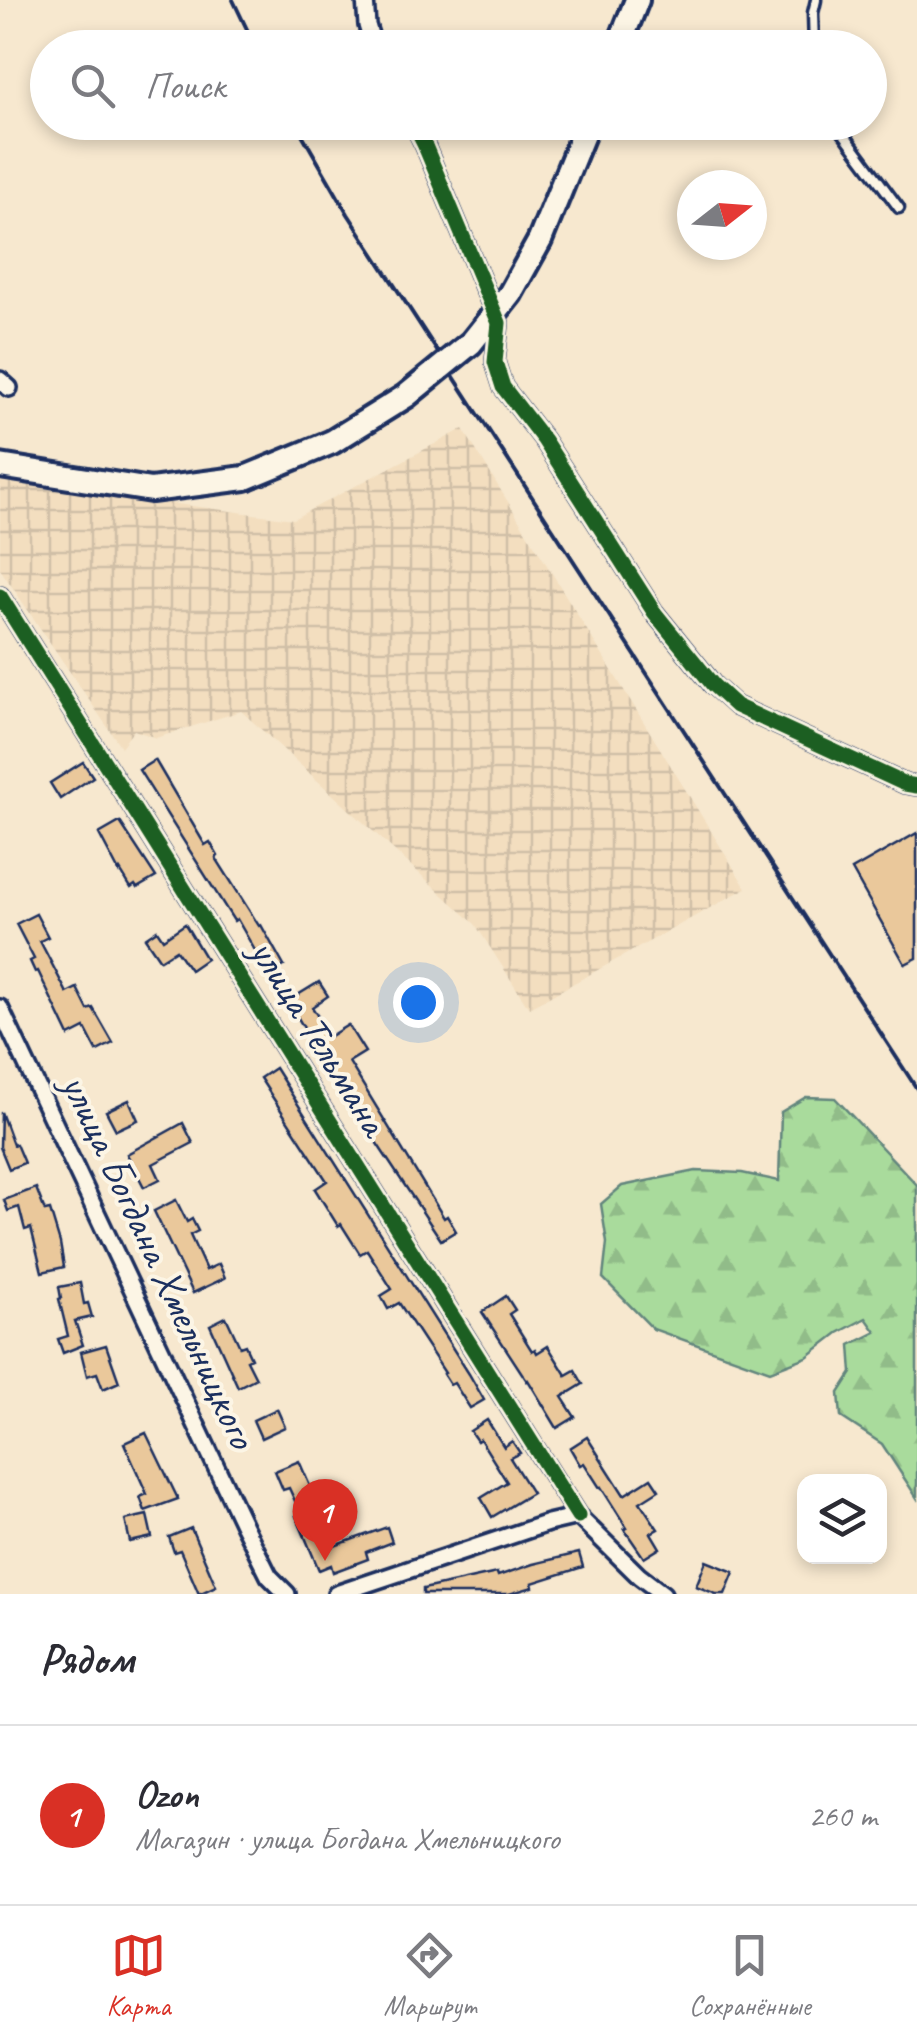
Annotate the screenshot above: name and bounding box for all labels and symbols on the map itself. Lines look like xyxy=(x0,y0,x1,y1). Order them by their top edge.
north arrow xyxy=(677,170,767,260)
street label: улица Тельмана xyxy=(236,926,402,1148)
your location xyxy=(393,977,444,1028)
street label: улица Богдана Хмельницкого xyxy=(48,1063,270,1458)
pin: 1 xyxy=(292,1478,358,1561)

